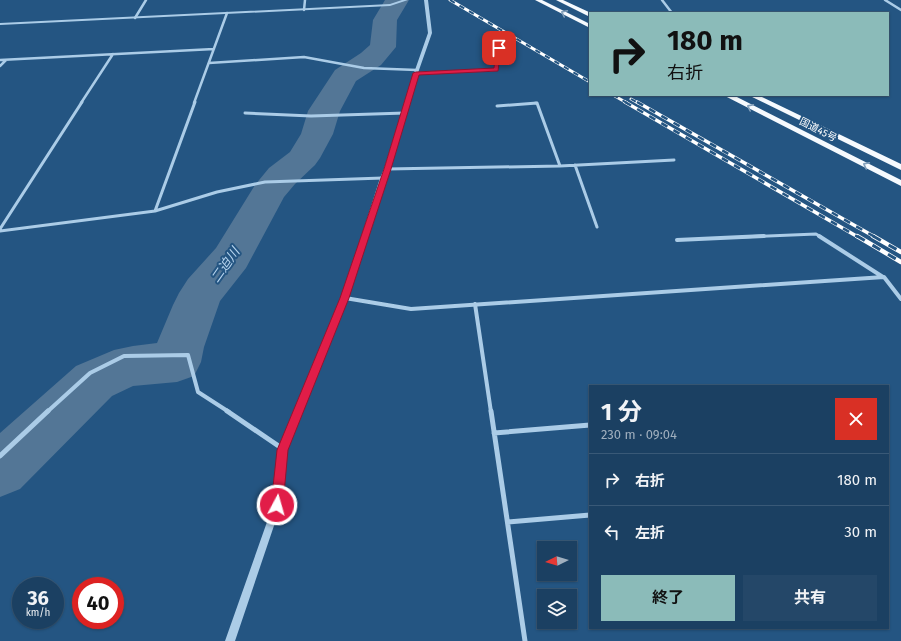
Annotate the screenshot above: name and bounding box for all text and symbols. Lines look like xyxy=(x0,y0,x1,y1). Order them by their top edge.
one-way arrow xyxy=(561,10,568,18)
text: 180 m xyxy=(667,24,743,57)
icon: right xyxy=(601,28,653,80)
pin xyxy=(482,31,516,65)
icon: arrive xyxy=(488,37,510,59)
text: 右折 xyxy=(667,62,703,84)
one-way arrow xyxy=(747,104,754,112)
street label: 国道45号 xyxy=(797,116,839,144)
one-way arrow xyxy=(863,162,870,170)
water label: 二迫川 xyxy=(208,243,243,285)
text: 1 分 xyxy=(601,398,642,426)
button: close xyxy=(835,398,877,440)
text: 230 m · 09:04 xyxy=(601,427,677,442)
icon: right xyxy=(601,469,623,491)
text: 180 m xyxy=(837,471,877,489)
text: 右折 xyxy=(635,472,665,490)
position arrow xyxy=(256,484,298,526)
icon: left xyxy=(601,521,623,543)
text: 30 m xyxy=(844,523,877,541)
text: 左折 xyxy=(635,524,665,542)
north arrow xyxy=(537,541,577,581)
map controls xyxy=(537,541,577,629)
button: 終了 xyxy=(601,575,735,621)
button: 共有 xyxy=(743,575,877,621)
speed limit sign: 40 xyxy=(72,577,124,629)
text: 36 xyxy=(27,586,49,610)
button: layers xyxy=(537,589,577,629)
text: km/h xyxy=(26,607,50,619)

